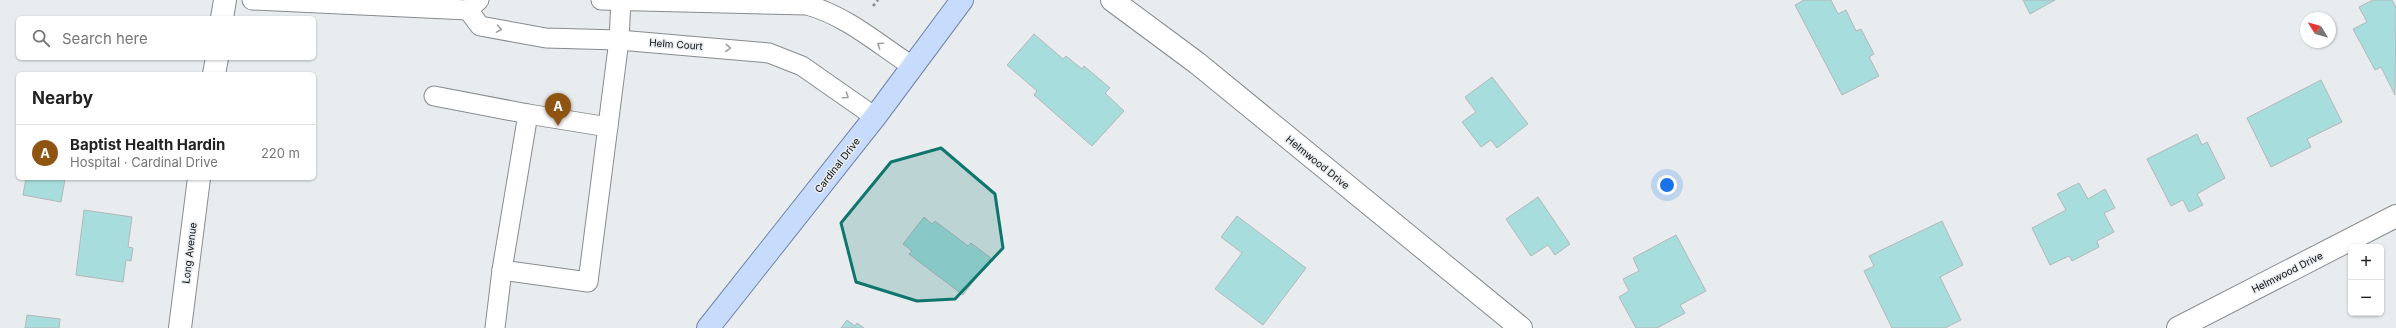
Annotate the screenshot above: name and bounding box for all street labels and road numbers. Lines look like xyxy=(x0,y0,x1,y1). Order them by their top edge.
street label: Helm Court xyxy=(649,36,704,52)
street label: Helmwood Drive xyxy=(1284,133,1352,191)
street label: Cardinal Drive xyxy=(812,135,862,195)
street label: Long Avenue xyxy=(179,222,199,284)
street label: Helmwood Drive xyxy=(2249,249,2325,295)

